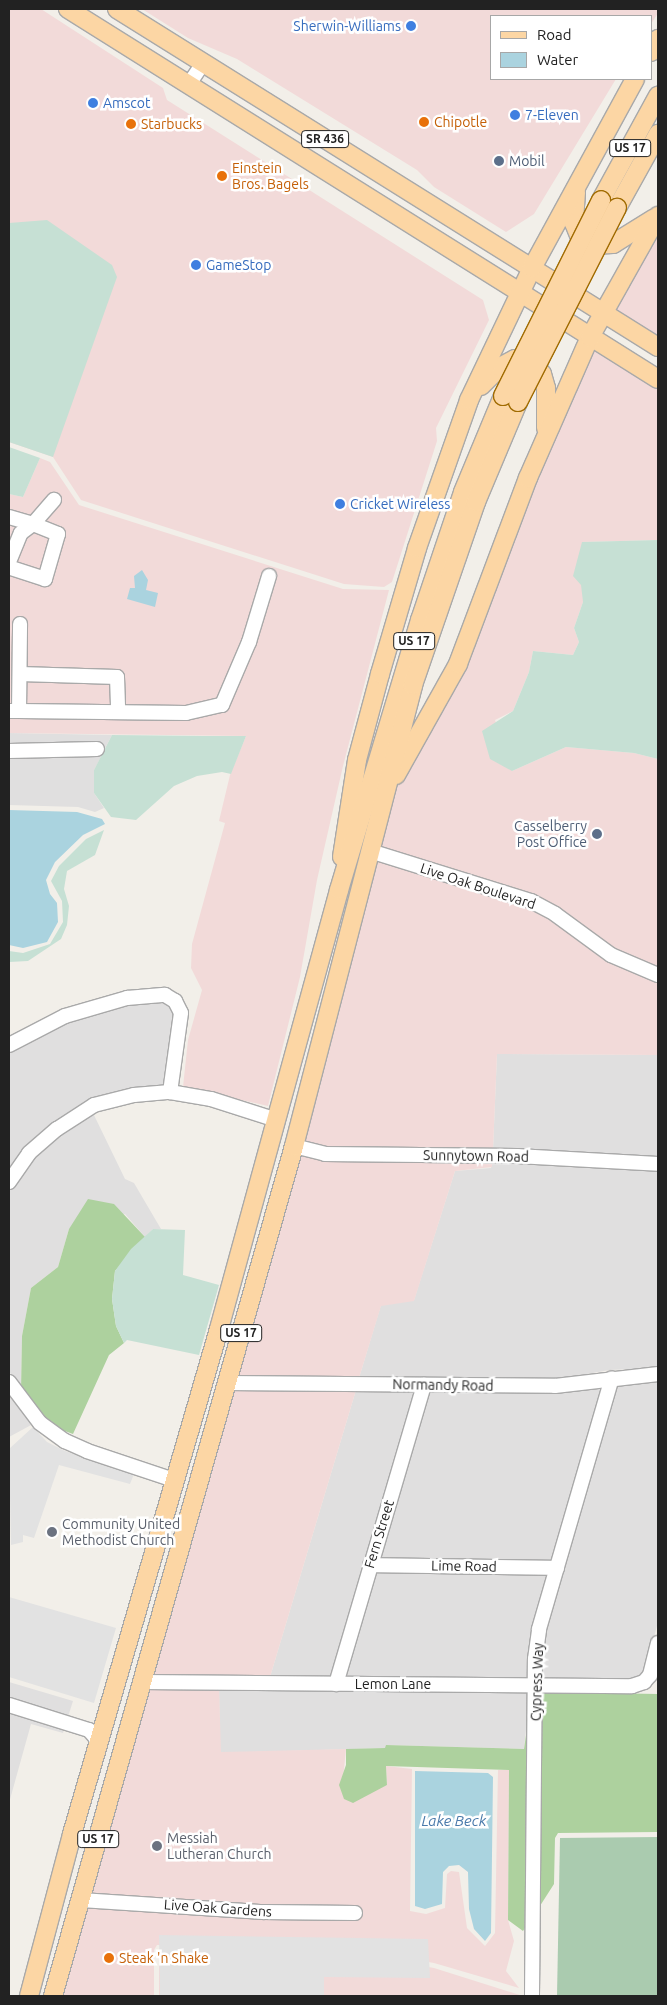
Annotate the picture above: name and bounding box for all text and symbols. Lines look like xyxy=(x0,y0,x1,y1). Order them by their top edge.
legend xyxy=(490,15,652,80)
place label: Sherwin-Williams xyxy=(293,18,401,34)
marker: Sherwin-Williams xyxy=(405,20,417,32)
text: Road xyxy=(537,26,572,43)
text: Water xyxy=(537,51,578,68)
place label: Amscot xyxy=(103,95,150,111)
marker: Amscot xyxy=(87,97,99,109)
place label: 7-Eleven xyxy=(525,107,579,123)
marker: 7-Eleven xyxy=(509,109,521,121)
place label: Chipotle xyxy=(434,114,487,130)
place label: Starbucks xyxy=(141,116,202,132)
marker: Chipotle xyxy=(418,116,430,128)
marker: Starbucks xyxy=(125,118,137,130)
road number: SR 436 xyxy=(300,130,350,148)
road number: US 17 xyxy=(609,138,651,158)
place label: Mobil xyxy=(509,153,545,169)
marker: Mobil xyxy=(493,155,505,167)
place label: Einstein Bros. Bagels xyxy=(232,160,309,192)
marker: Einstein Bros. Bagels xyxy=(216,170,228,182)
place label: GameStop xyxy=(206,257,271,273)
marker: GameStop xyxy=(190,259,202,271)
place label: Cricket Wireless xyxy=(350,496,450,512)
marker: Cricket Wireless xyxy=(334,498,346,510)
road number: US 17 xyxy=(393,631,435,650)
place label: Casselberry Post Office xyxy=(514,818,587,850)
marker: Casselberry Post Office xyxy=(591,828,603,840)
street label: Live Oak Boulevard xyxy=(418,859,538,913)
street label: Sunnytown Road xyxy=(423,1147,529,1165)
road number: US 17 xyxy=(220,1324,262,1342)
street label: Normandy Road xyxy=(392,1376,494,1394)
street label: Fern Street xyxy=(361,1498,397,1570)
place label: Community United Methodist Church xyxy=(62,1516,180,1548)
marker: Community United Methodist Church xyxy=(46,1526,58,1538)
street label: Lime Road xyxy=(431,1557,497,1575)
street label: Cypress Way xyxy=(527,1642,547,1722)
street label: Lemon Lane xyxy=(355,1676,431,1692)
water label: Lake Beck xyxy=(422,1812,486,1830)
road number: US 17 xyxy=(77,1830,119,1848)
place label: Messiah Lutheran Church xyxy=(167,1830,271,1862)
marker: Messiah Lutheran Church xyxy=(151,1840,163,1852)
street label: Live Oak Gardens xyxy=(163,1896,273,1920)
place label: Steak 'n Shake xyxy=(119,1950,209,1966)
marker: Steak 'n Shake xyxy=(103,1952,115,1964)

